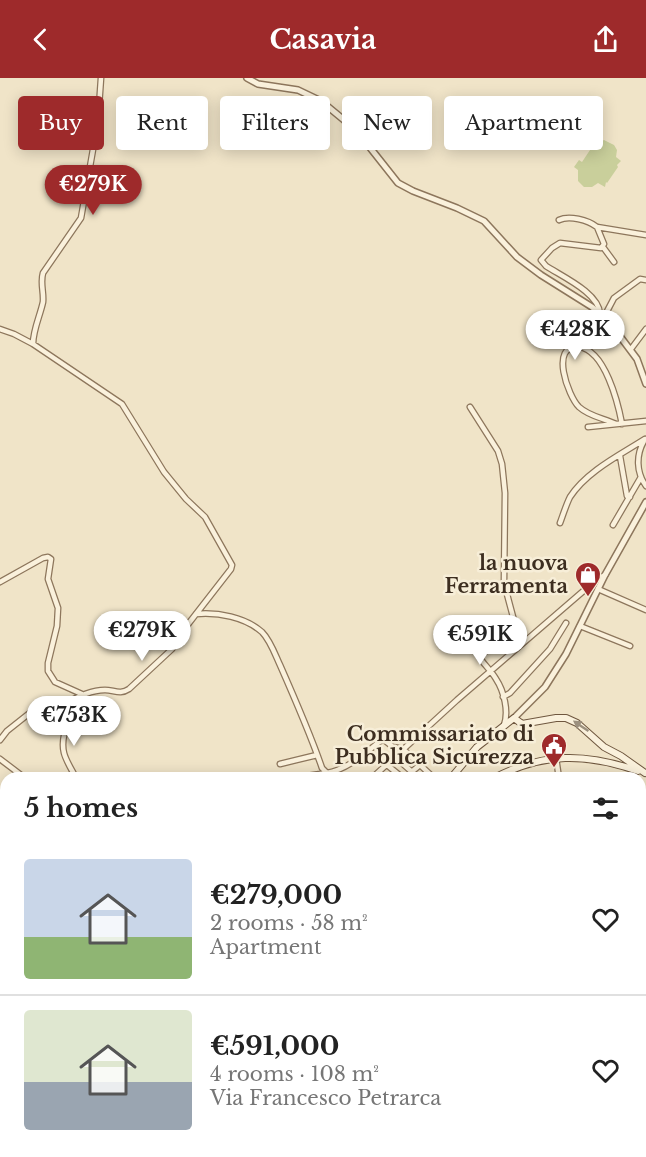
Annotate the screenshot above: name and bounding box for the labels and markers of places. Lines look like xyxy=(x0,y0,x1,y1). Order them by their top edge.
pin: €279K xyxy=(51,165,135,216)
pin: €428K xyxy=(533,310,617,361)
place label: la nuova Ferramenta xyxy=(444,551,569,598)
shop icon: la nuova Ferramenta xyxy=(573,560,603,598)
pin: €279K xyxy=(100,611,184,662)
pin: €591K xyxy=(438,615,522,666)
pin: €753K xyxy=(32,696,116,747)
place label: Commissariato di Pubblica Sicurezza xyxy=(334,722,535,769)
public building icon: Commissariato di Pubblica Sicurezza xyxy=(539,731,569,769)

